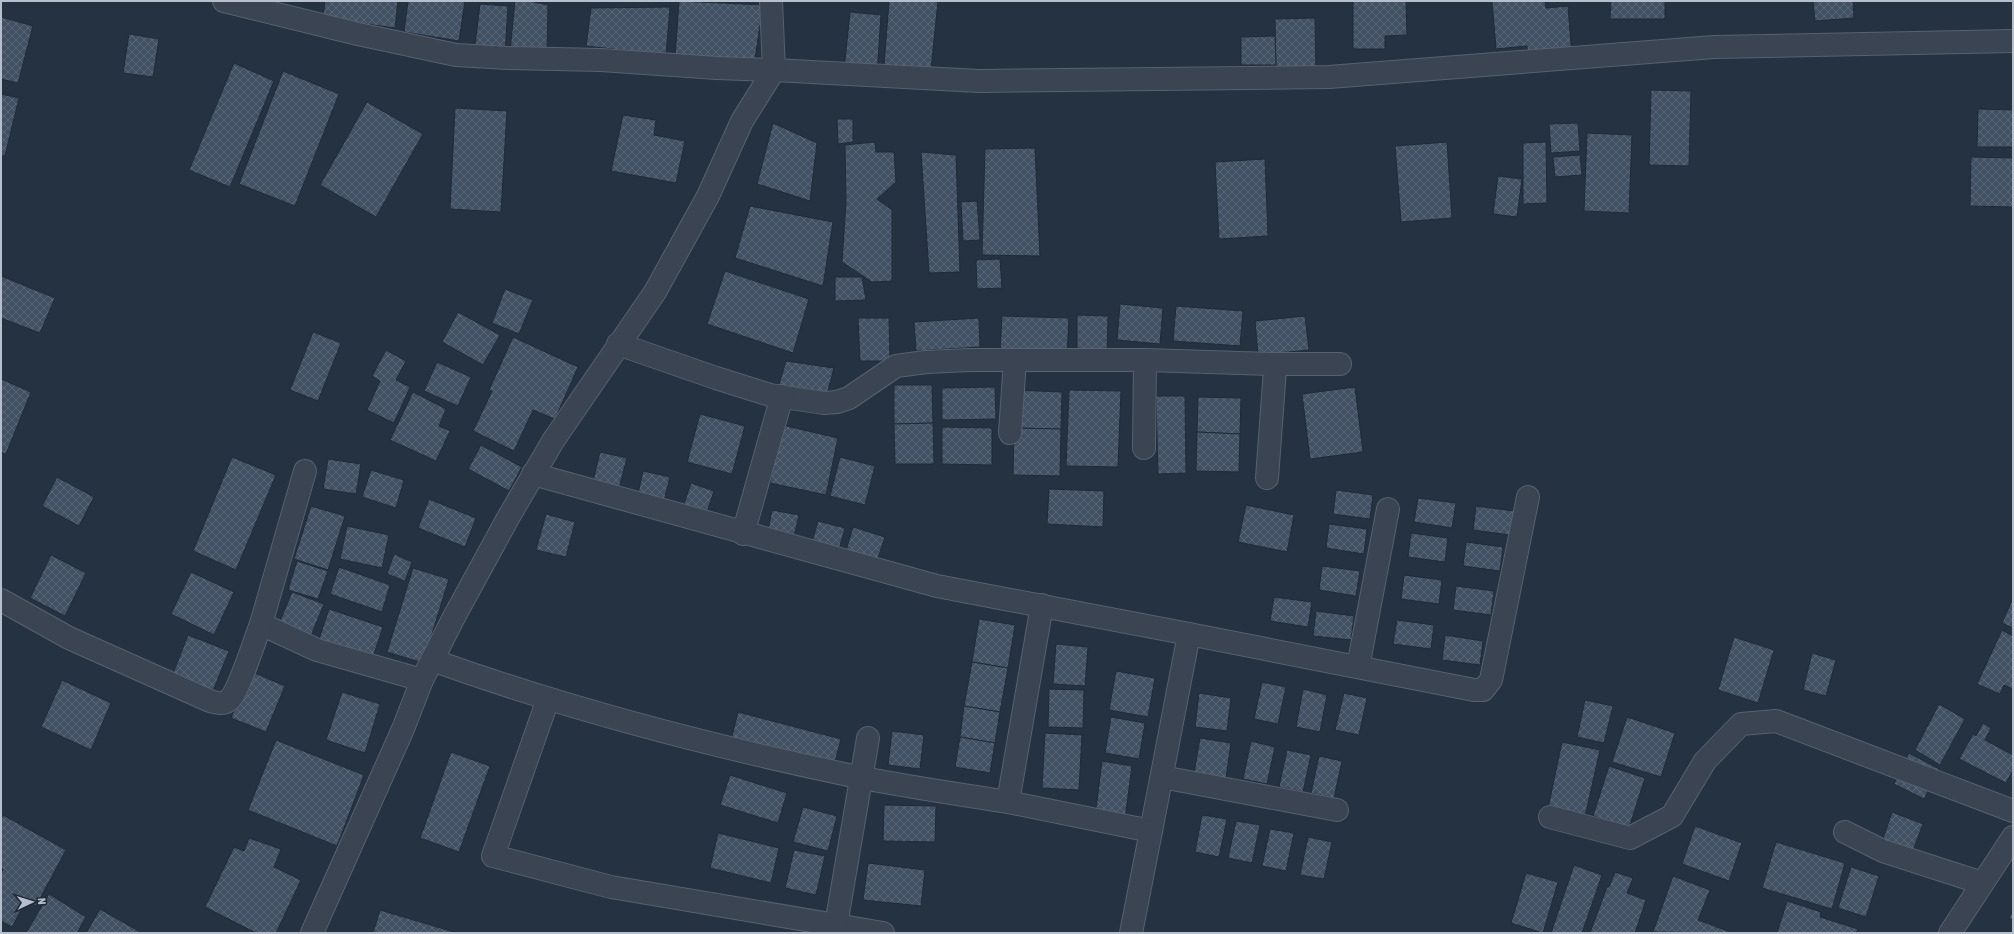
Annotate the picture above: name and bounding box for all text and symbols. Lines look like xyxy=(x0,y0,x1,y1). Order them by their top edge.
north arrow xyxy=(12,882,52,922)
text: N xyxy=(36,898,48,905)

